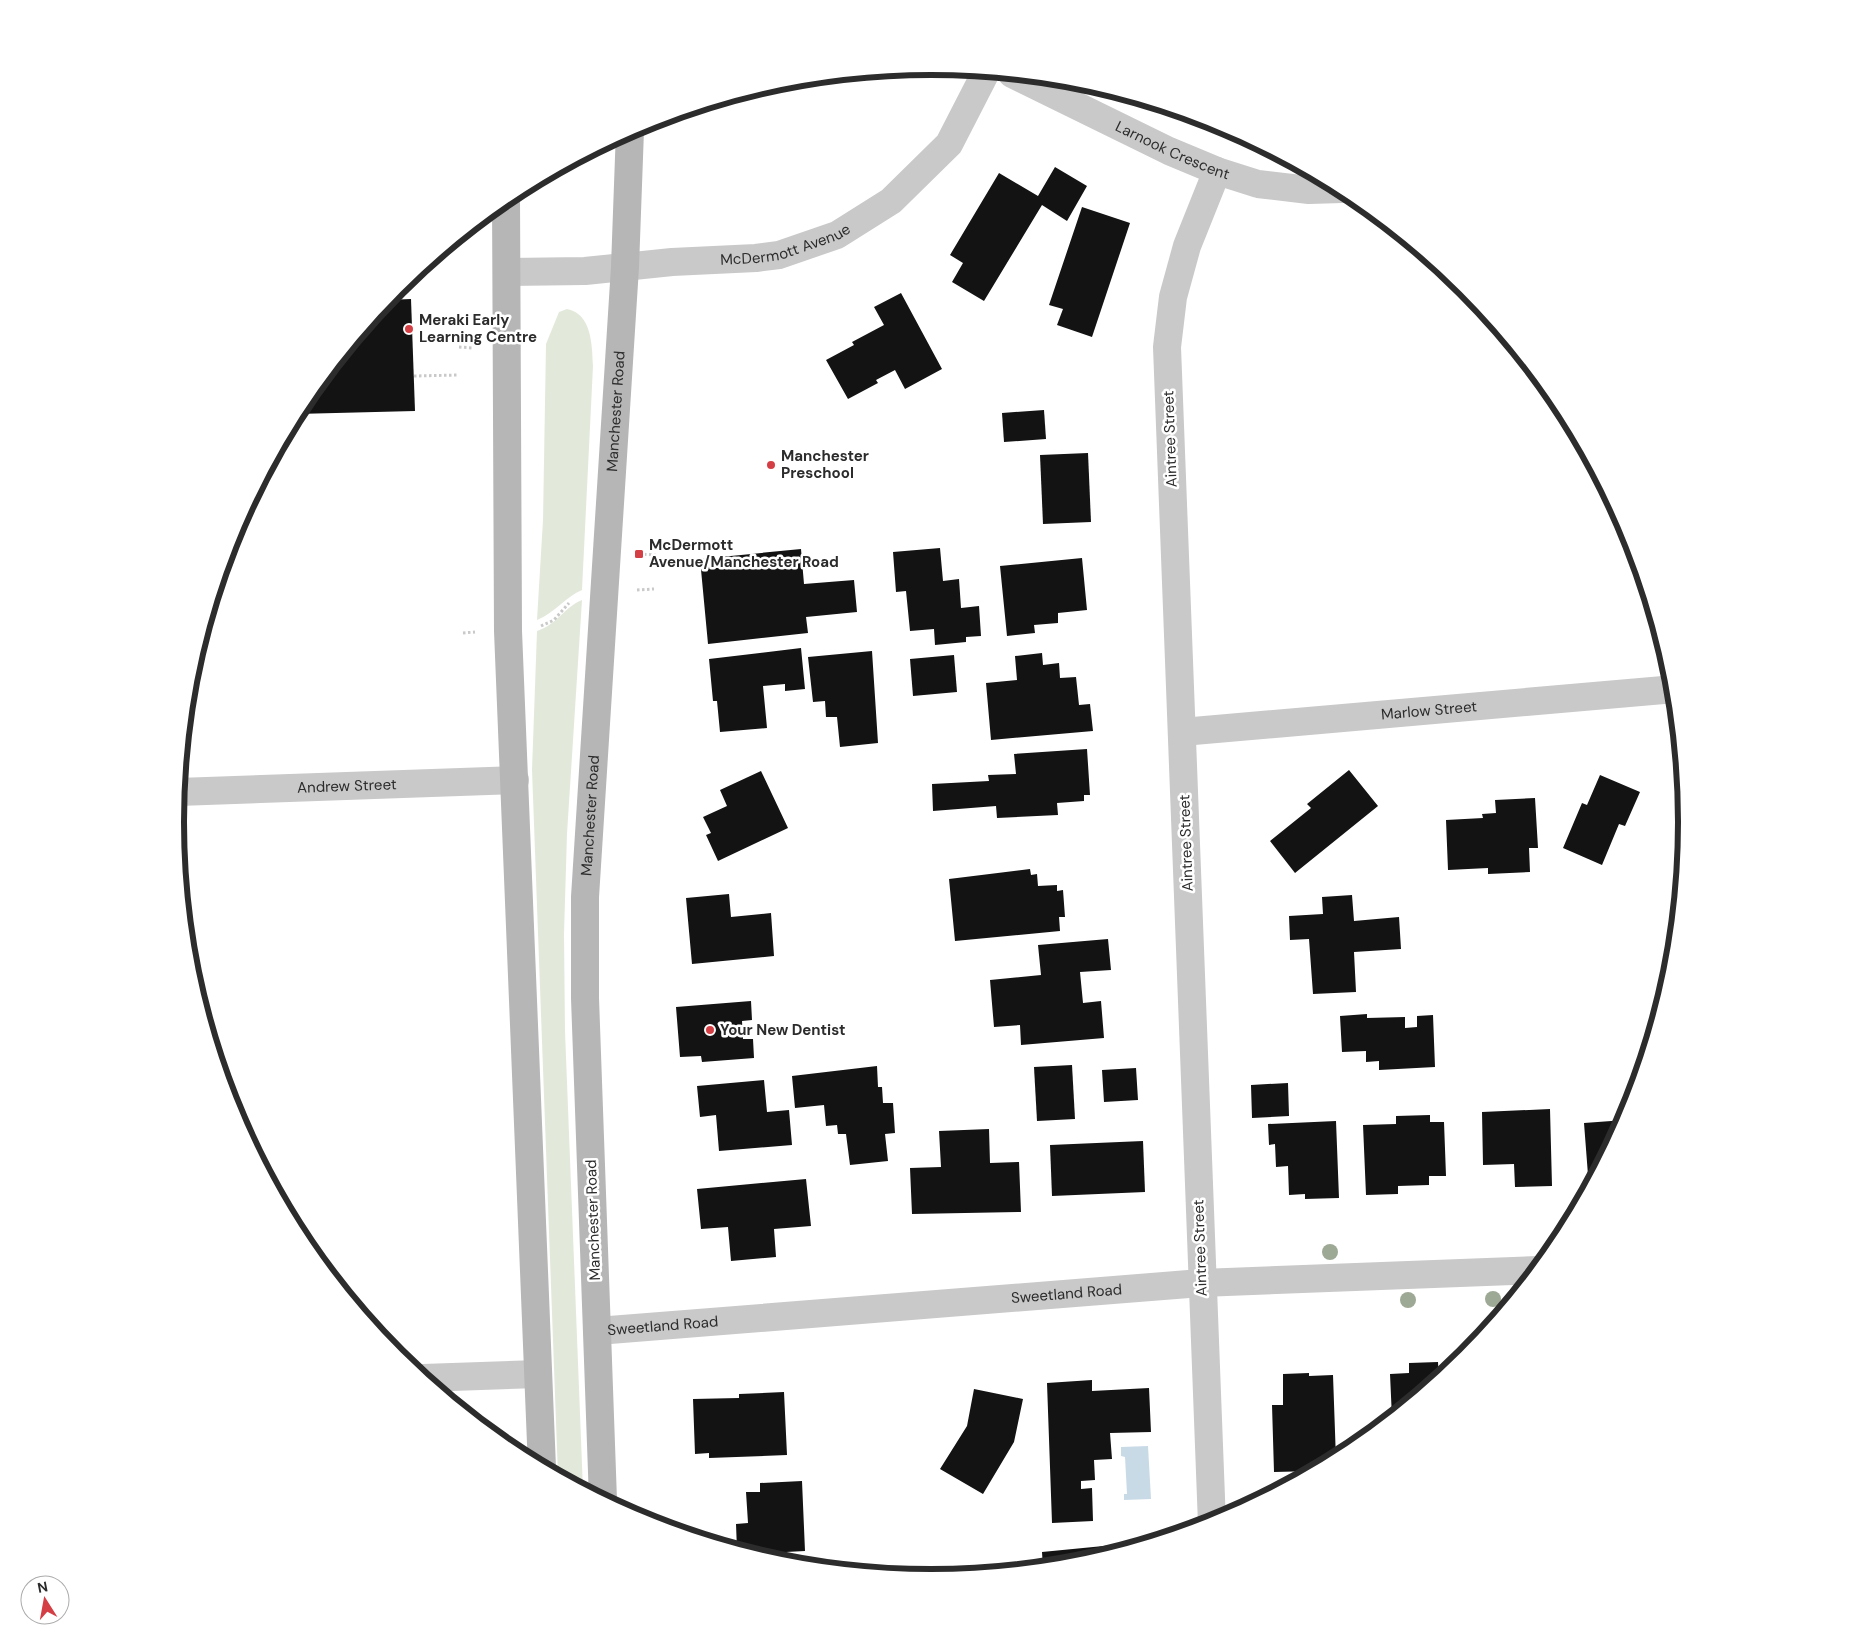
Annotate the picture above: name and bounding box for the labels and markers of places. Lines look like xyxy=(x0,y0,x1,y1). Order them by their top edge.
place label: Meraki Early Learning Centre xyxy=(419,310,537,347)
marker: Meraki Early Learning Centre xyxy=(403,323,415,335)
place label: Manchester Preschool xyxy=(781,446,869,483)
marker: Manchester Preschool xyxy=(765,459,777,471)
place label: McDermott Avenue/Manchester Road xyxy=(649,535,839,572)
marker: McDermott Avenue/Manchester Road xyxy=(633,548,645,560)
place label: Your New Dentist xyxy=(720,1020,845,1040)
marker: Your New Dentist xyxy=(704,1024,716,1036)

